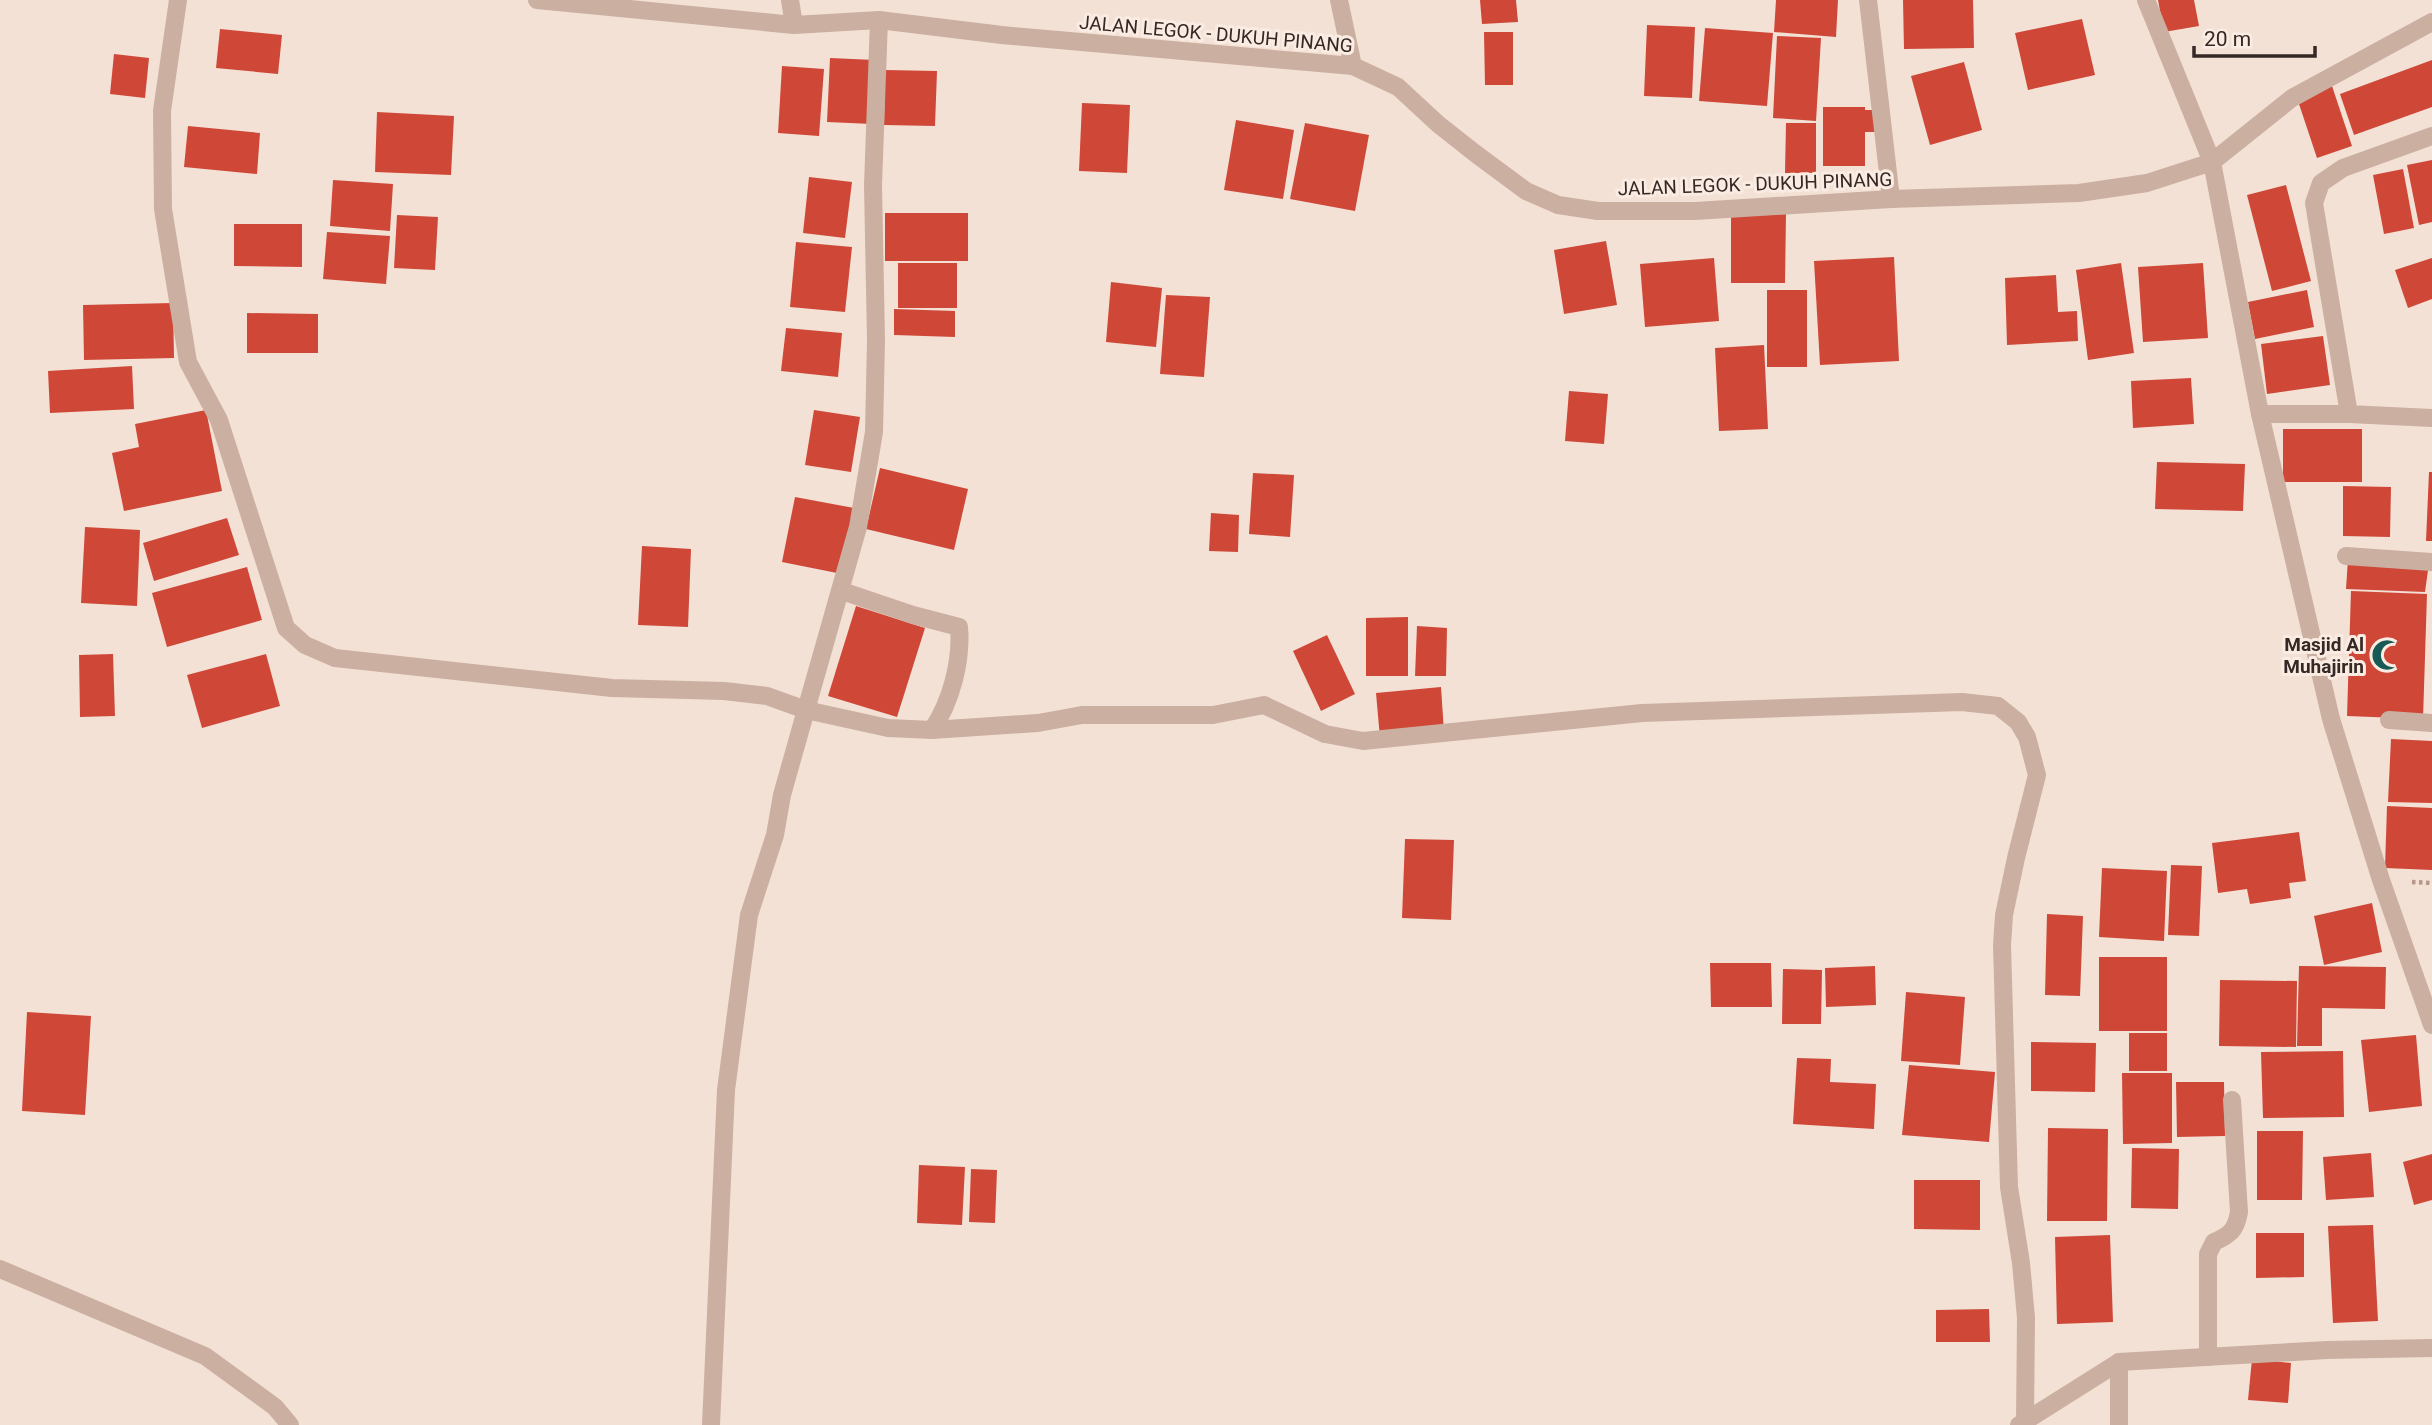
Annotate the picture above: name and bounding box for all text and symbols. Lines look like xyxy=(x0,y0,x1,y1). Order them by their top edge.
street label: JALAN LEGOK - DUKUH PINANG xyxy=(1078,11,1354,57)
scale bar xyxy=(2194,14,2315,58)
text: 20 m xyxy=(2204,27,2251,51)
street label: JALAN LEGOK - DUKUH PINANG xyxy=(1617,168,1893,200)
place label: Masjid Al Muhajirin xyxy=(2283,633,2364,678)
mosque icon: Masjid Al Muhajirin xyxy=(2370,638,2404,672)

